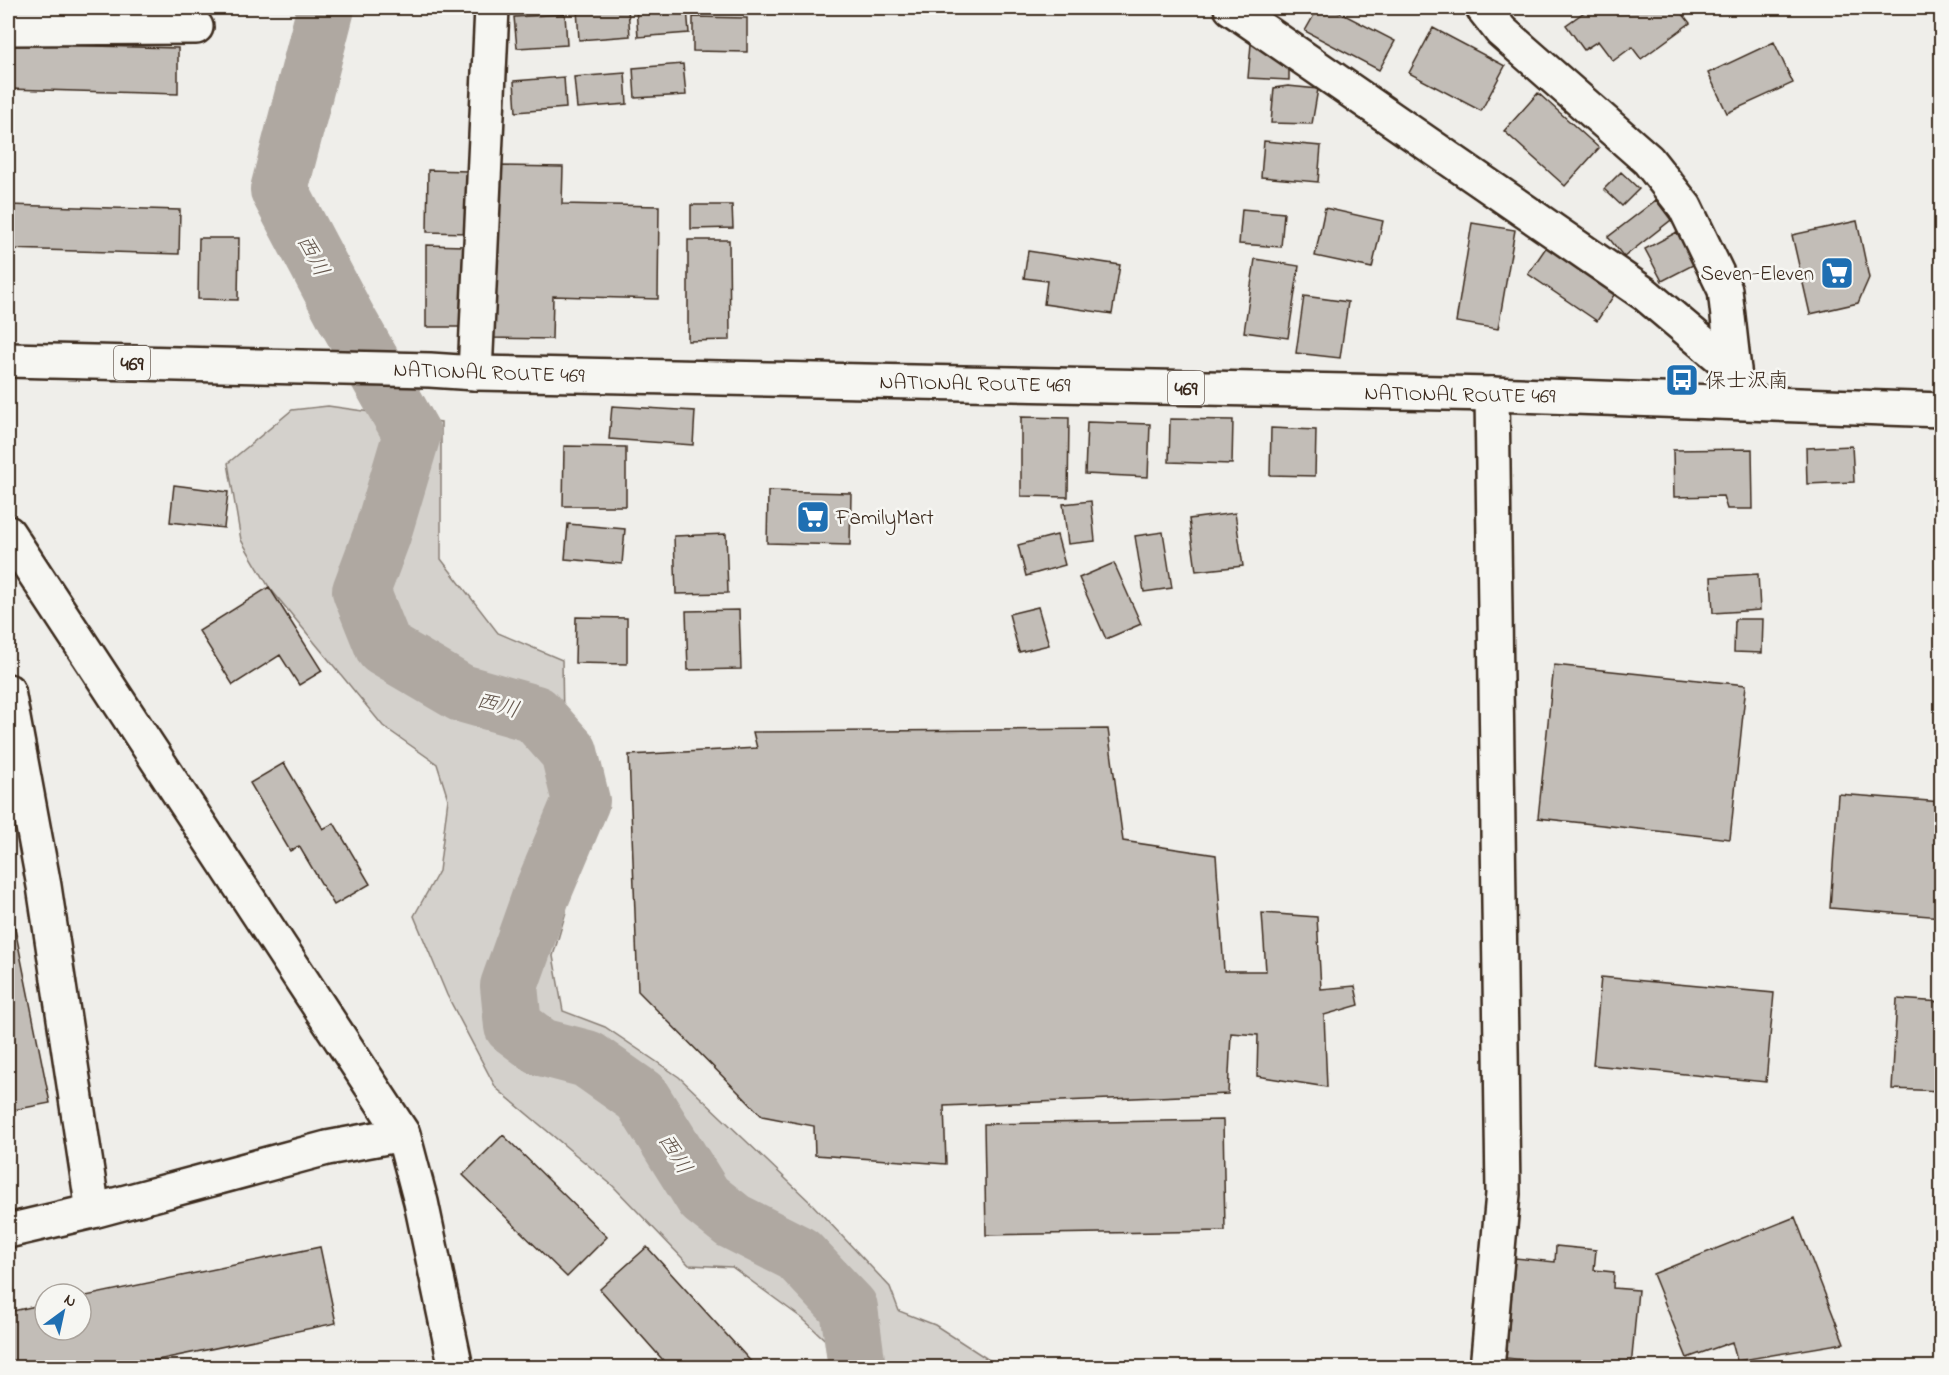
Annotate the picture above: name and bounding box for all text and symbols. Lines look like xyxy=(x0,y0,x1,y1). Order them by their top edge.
water label: 西川 xyxy=(287,229,336,283)
supermarket icon: Seven-Eleven xyxy=(1819,255,1855,291)
place label: Seven-Eleven xyxy=(1701,260,1814,290)
road number: 469 xyxy=(114,346,150,380)
street label: NATIONAL ROUTE 469 xyxy=(393,356,586,392)
bus stop icon: 保士沢南 xyxy=(1664,362,1700,398)
place label: 保士沢南 xyxy=(1705,367,1789,397)
street label: NATIONAL ROUTE 469 xyxy=(879,368,1071,402)
road number: 469 xyxy=(1168,371,1204,405)
street label: NATIONAL ROUTE 469 xyxy=(1364,379,1556,413)
supermarket icon: FamilyMart xyxy=(795,499,831,535)
place label: FamilyMart xyxy=(835,504,934,536)
water label: 西川 xyxy=(472,686,523,728)
water label: 西川 xyxy=(648,1127,699,1182)
north arrow xyxy=(33,1282,93,1342)
text: N xyxy=(59,1288,81,1314)

